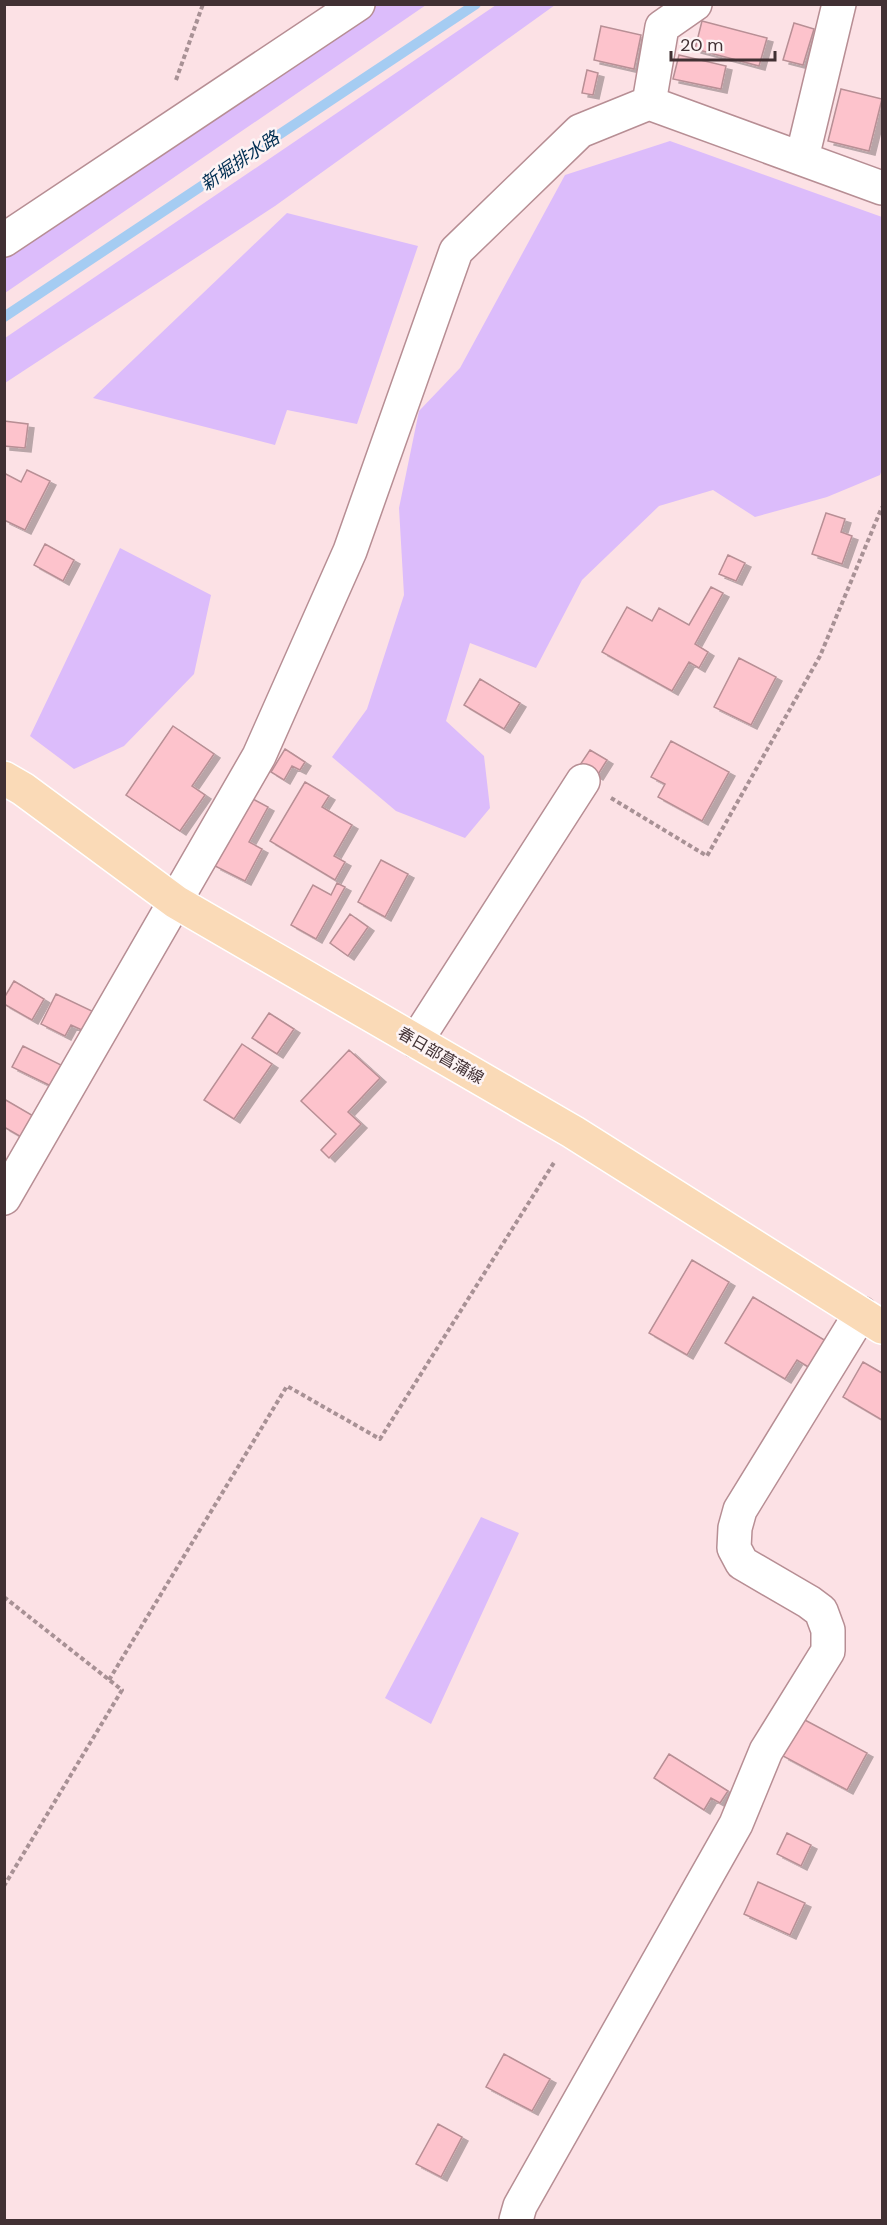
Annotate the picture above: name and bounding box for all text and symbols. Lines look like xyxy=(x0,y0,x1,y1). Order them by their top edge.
scale bar xyxy=(671,24,774,62)
text: 20 m xyxy=(680,33,723,57)
water label: 新堀排水路 xyxy=(196,125,286,196)
street label: 春日部菖蒲線 xyxy=(394,1022,488,1089)

